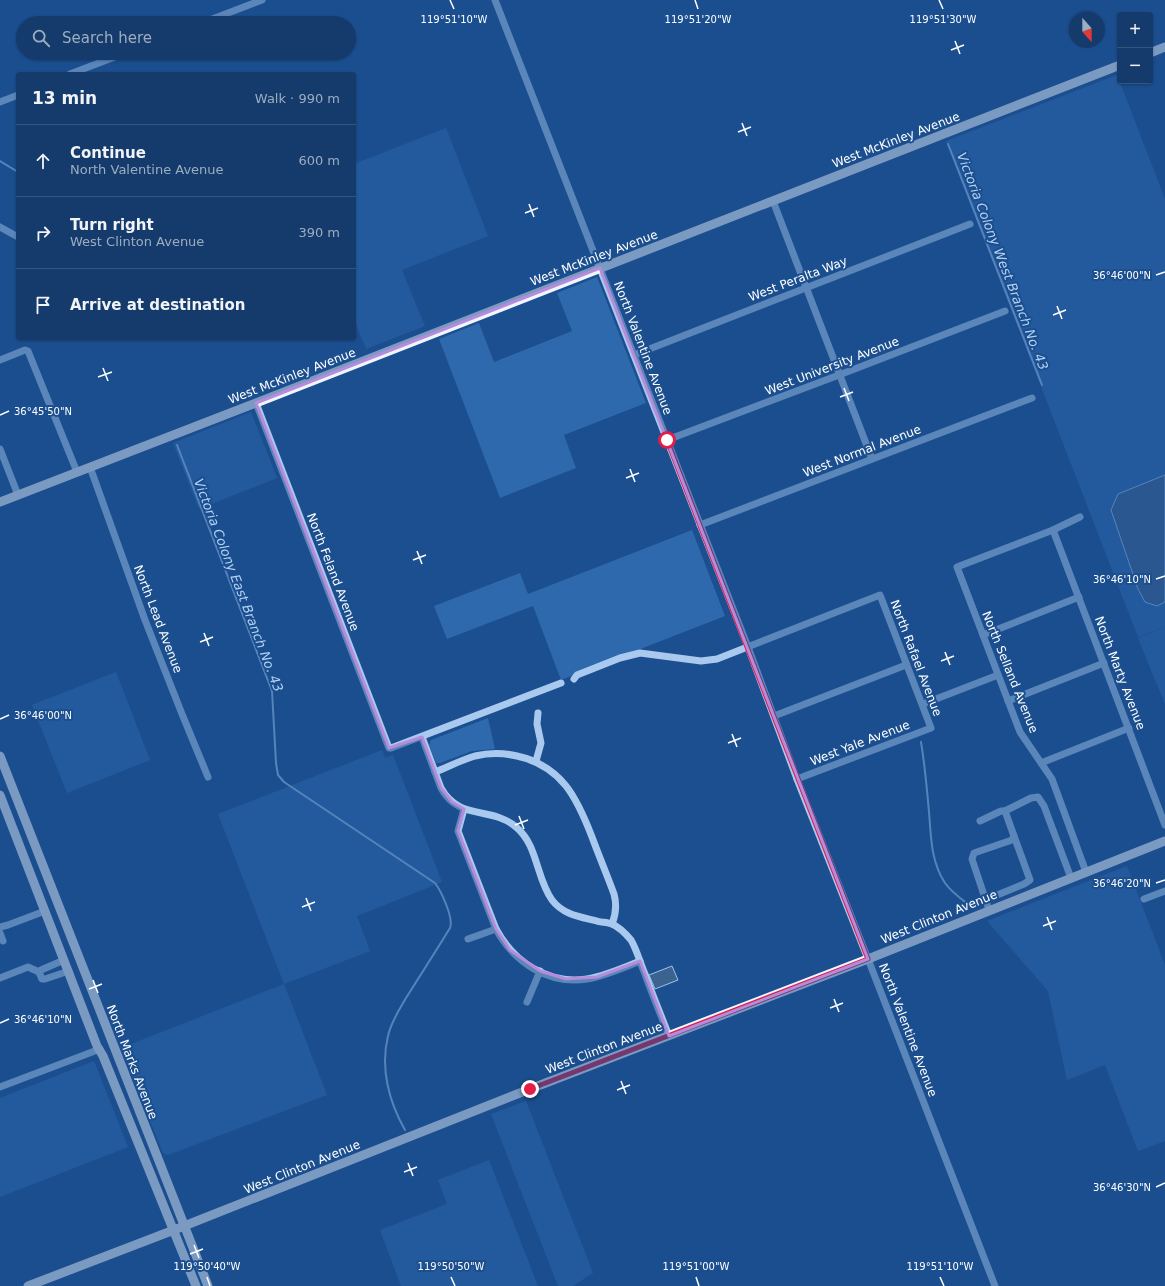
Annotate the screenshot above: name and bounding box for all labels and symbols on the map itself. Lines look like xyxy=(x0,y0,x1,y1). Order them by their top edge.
north arrow xyxy=(1069,12,1105,48)
text: 119°51'10"W xyxy=(421,14,487,25)
text: 119°51'20"W xyxy=(665,14,731,25)
text: 119°51'30"W xyxy=(910,14,976,25)
street label: West McKinley Avenue xyxy=(830,109,962,171)
water label: Victoria Colony West Branch No. 43 xyxy=(954,150,1051,372)
street label: West McKinley Avenue xyxy=(528,227,660,289)
street label: West Peralta Way xyxy=(747,254,849,304)
text: 36°46'00"N xyxy=(1093,270,1151,281)
street label: North Valentine Avenue xyxy=(611,279,675,417)
street label: West University Avenue xyxy=(763,334,901,398)
street label: West McKinley Avenue xyxy=(226,345,358,407)
text: 36°45'50"N xyxy=(14,406,72,417)
street label: West Normal Avenue xyxy=(801,422,923,480)
route start xyxy=(658,431,676,449)
water label: Victoria Colony East Branch No. 43 xyxy=(191,476,286,694)
street label: North Feland Avenue xyxy=(304,511,362,633)
street label: North Lead Avenue xyxy=(131,563,185,675)
text: 36°46'10"N xyxy=(1093,574,1151,585)
street label: North Rafael Avenue xyxy=(887,598,945,718)
street label: North Selland Avenue xyxy=(979,609,1041,735)
street label: North Marty Avenue xyxy=(1092,614,1148,732)
text: 36°46'00"N xyxy=(14,710,72,721)
street label: West Yale Avenue xyxy=(808,718,912,768)
text: 36°46'20"N xyxy=(1093,878,1151,889)
street label: West Clinton Avenue xyxy=(879,887,999,947)
street label: North Valentine Avenue xyxy=(876,961,940,1099)
street label: North Marks Avenue xyxy=(104,1003,160,1121)
text: 36°46'10"N xyxy=(14,1014,72,1025)
street label: West Clinton Avenue xyxy=(544,1019,664,1077)
route end xyxy=(521,1080,539,1098)
street label: West Clinton Avenue xyxy=(242,1137,362,1197)
text: 36°46'30"N xyxy=(1093,1182,1151,1193)
text: 119°50'40"W xyxy=(174,1261,240,1272)
text: 119°50'50"W xyxy=(418,1261,484,1272)
text: 119°51'00"W xyxy=(663,1261,729,1272)
text: 119°51'10"W xyxy=(907,1261,973,1272)

